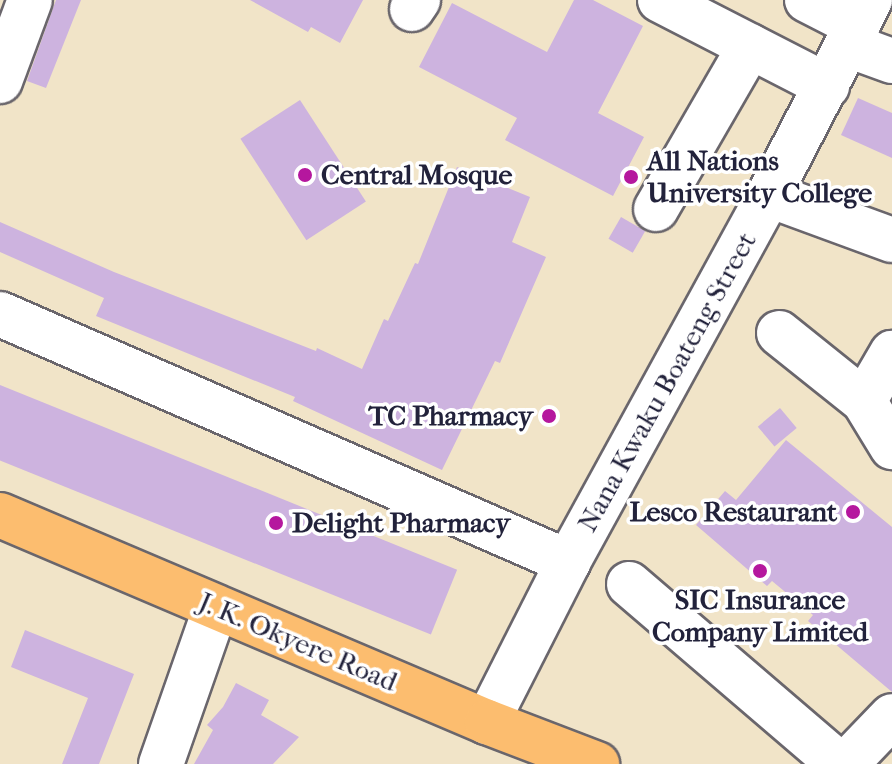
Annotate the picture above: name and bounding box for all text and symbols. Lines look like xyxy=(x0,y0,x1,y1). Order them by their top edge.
place label: All Nations University College xyxy=(647,144,872,210)
place label: Central Mosque xyxy=(321,158,512,192)
marker: Central Mosque xyxy=(296,166,314,184)
marker: All Nations University College xyxy=(622,168,640,186)
street label: Nana Kwaku Boateng Street xyxy=(571,226,763,538)
place label: TC Pharmacy xyxy=(368,399,533,433)
marker: TC Pharmacy xyxy=(540,407,558,425)
place label: Lesco Restaurant xyxy=(630,495,837,529)
marker: Lesco Restaurant xyxy=(844,503,862,521)
place label: Delight Pharmacy xyxy=(292,506,510,540)
marker: Delight Pharmacy xyxy=(267,514,285,532)
marker: SIC Insurance Company Limited xyxy=(751,562,769,580)
place label: SIC Insurance Company Limited xyxy=(652,583,868,649)
street label: J. K. Okyere Road xyxy=(194,585,402,699)

